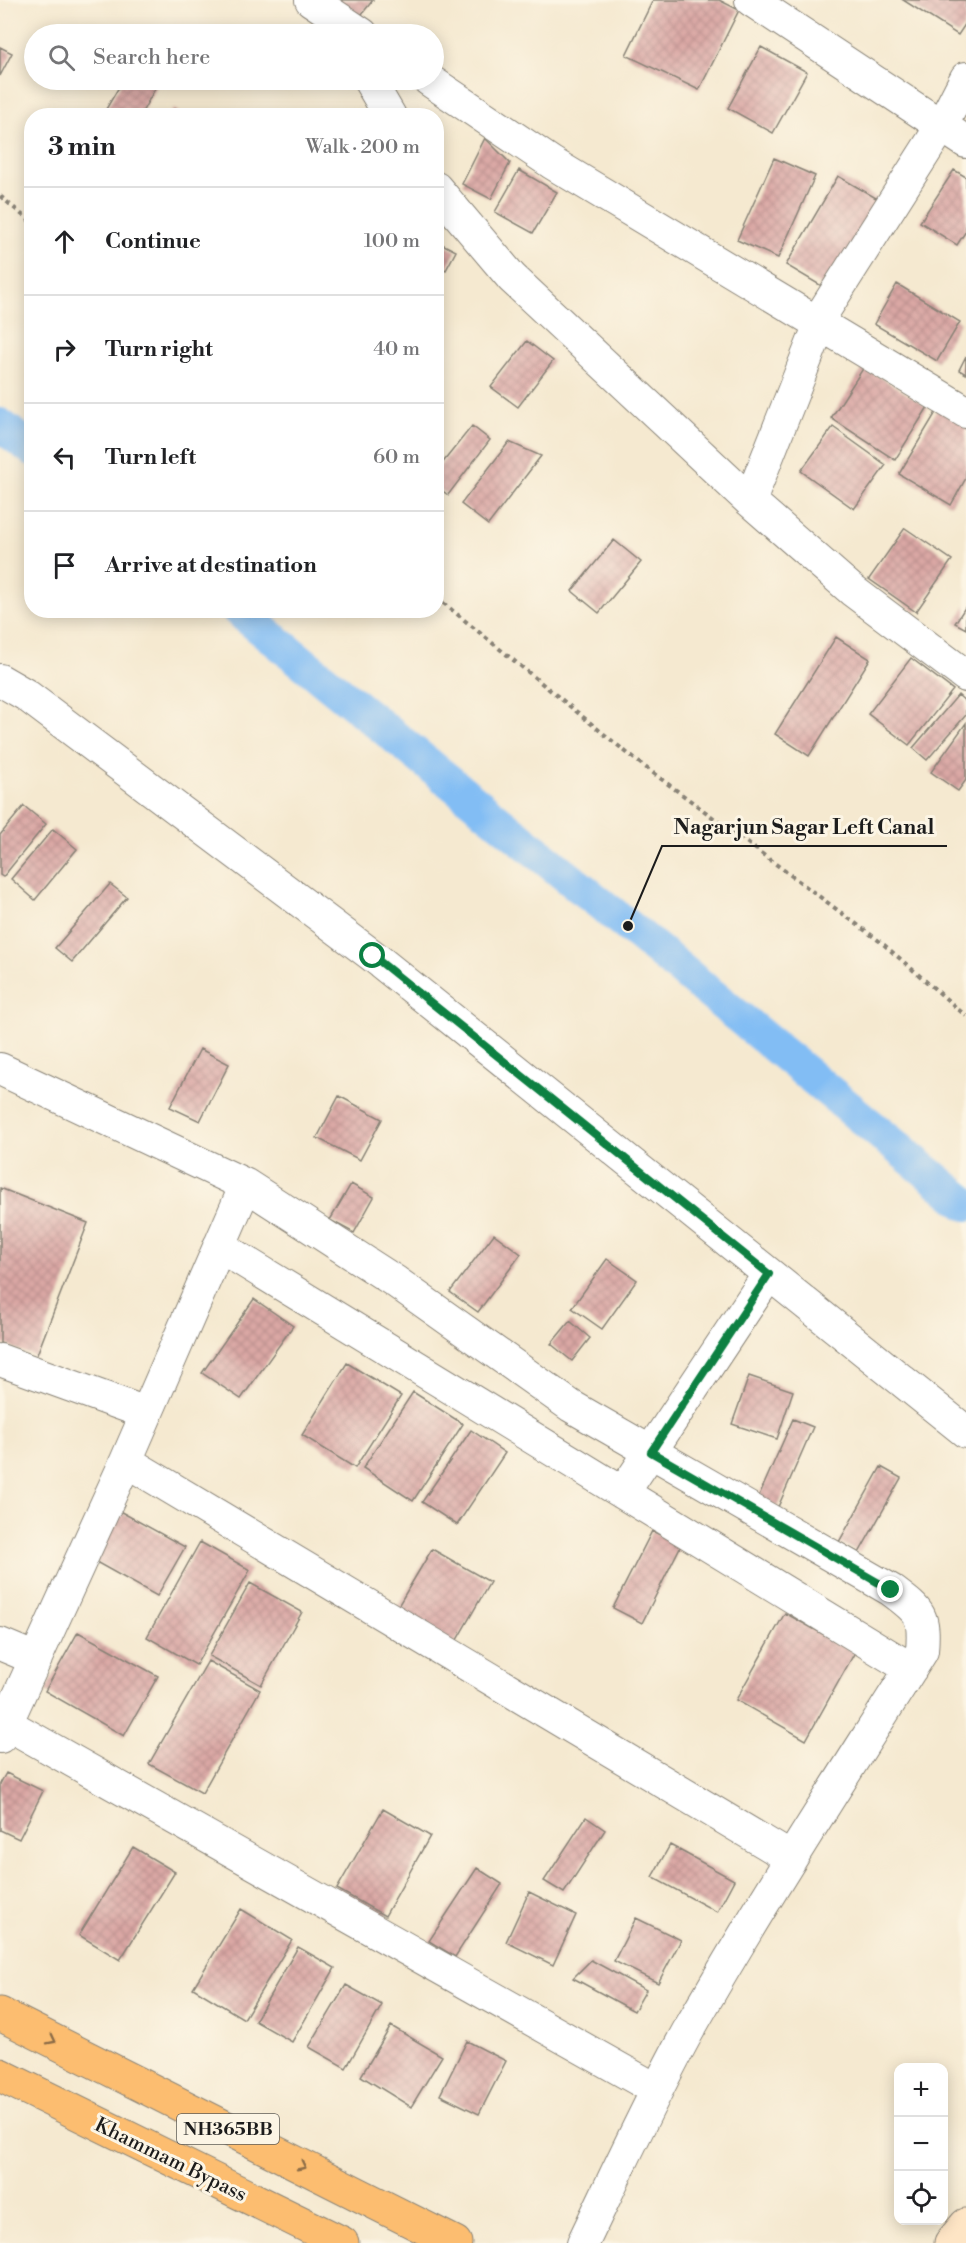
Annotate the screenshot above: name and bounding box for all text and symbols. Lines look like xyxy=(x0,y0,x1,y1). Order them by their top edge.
search box xyxy=(24,24,444,90)
icon: search xyxy=(45,41,78,74)
text: Search here xyxy=(93,44,210,71)
text: 3 min xyxy=(48,131,116,163)
text: Walk · 200 m xyxy=(306,135,420,160)
icon: ahead xyxy=(48,225,81,258)
text: Continue xyxy=(105,228,201,255)
text: 100 m xyxy=(364,229,420,254)
icon: right xyxy=(48,333,81,366)
text: Turn right xyxy=(105,336,213,363)
text: 40 m xyxy=(373,337,420,362)
icon: left xyxy=(48,441,81,474)
text: Turn left xyxy=(105,444,196,471)
text: 60 m xyxy=(373,445,420,470)
icon: arrive xyxy=(48,549,81,582)
text: Arrive at destination xyxy=(105,552,317,579)
callout: Nagarjun Sagar Left Canal xyxy=(662,807,947,846)
text: Nagarjun Sagar Left Canal xyxy=(674,815,934,841)
route start xyxy=(359,942,385,968)
route end xyxy=(877,1576,903,1602)
one-way arrow xyxy=(46,2033,57,2045)
map controls xyxy=(894,2063,948,2225)
button: + xyxy=(894,2063,948,2117)
street label: Khammam Bypass xyxy=(90,2113,250,2208)
road number: NH365BB xyxy=(177,2114,279,2144)
button: − xyxy=(894,2117,948,2171)
one-way arrow xyxy=(295,2158,306,2170)
button: locate xyxy=(894,2171,948,2225)

